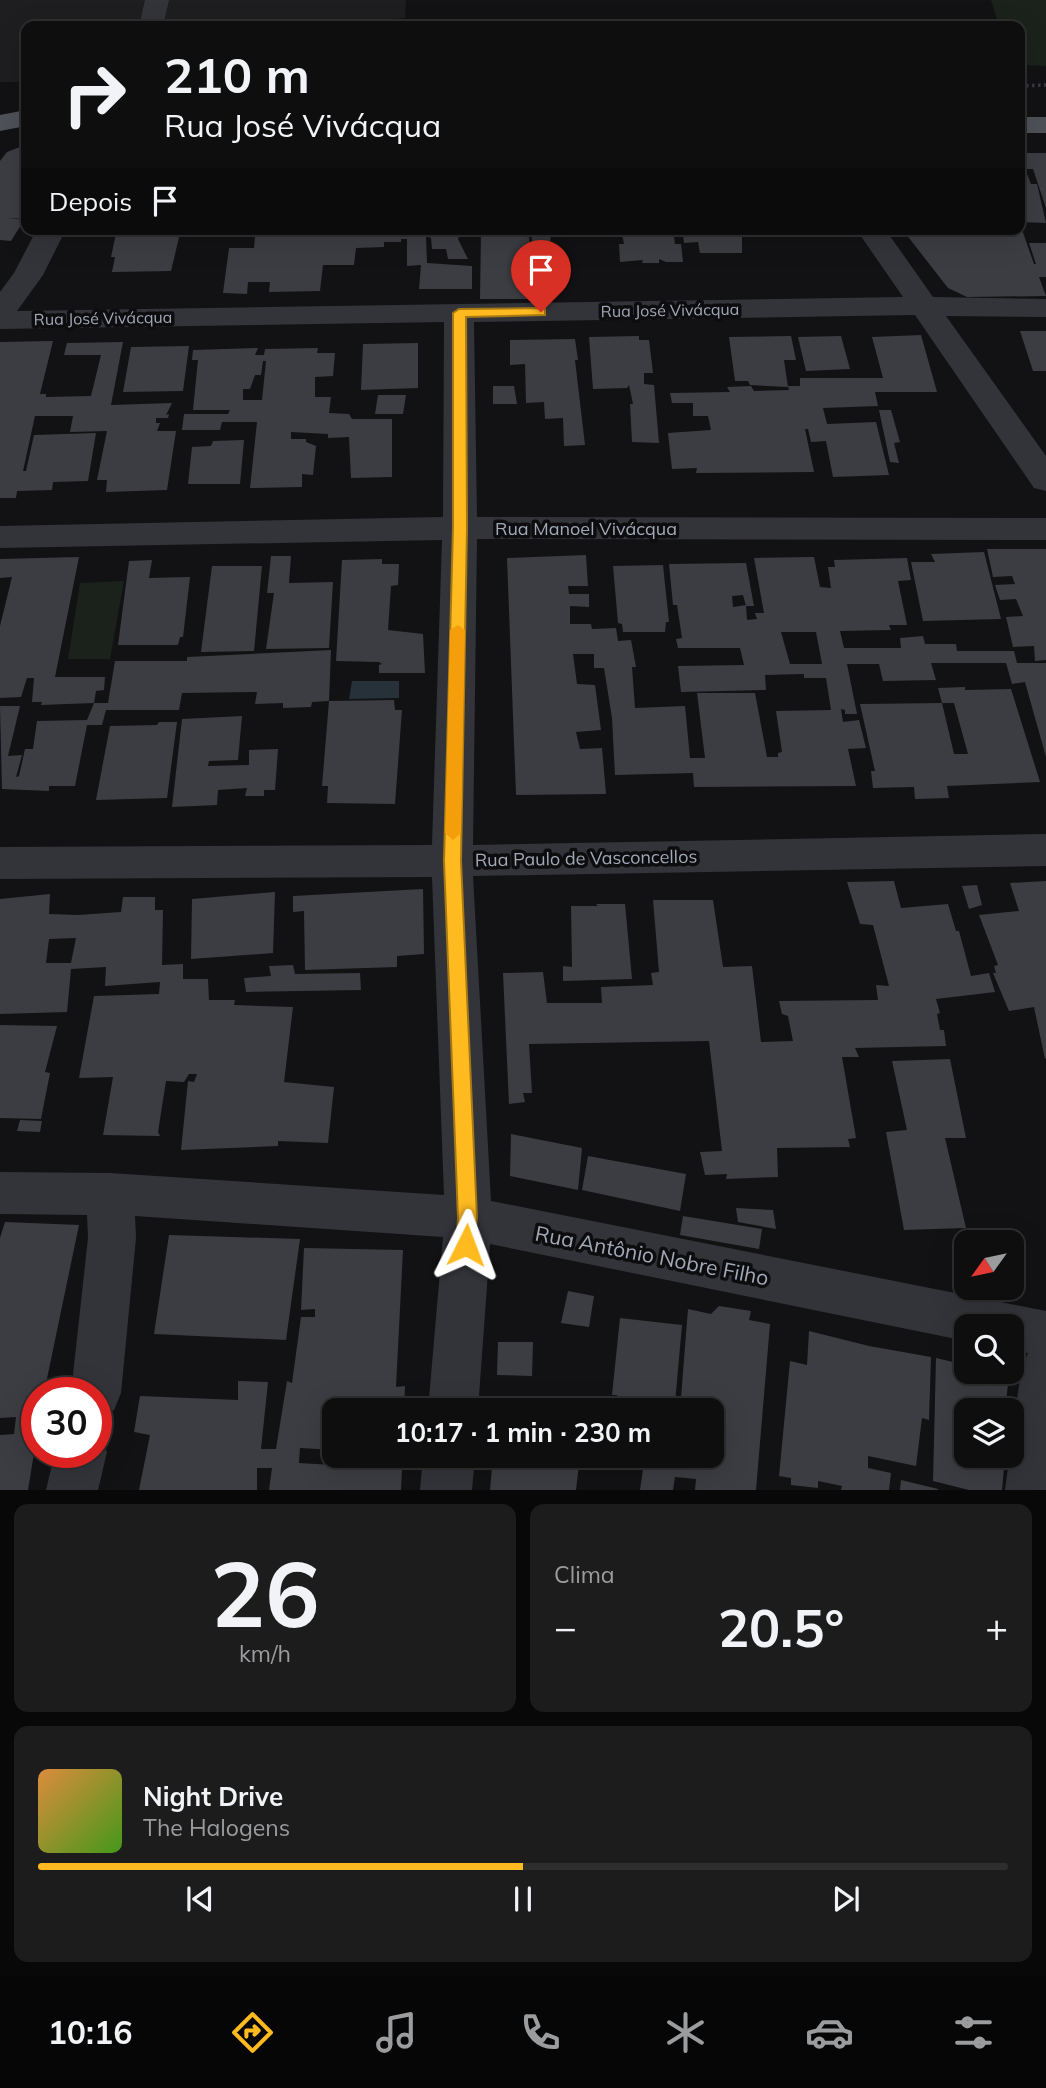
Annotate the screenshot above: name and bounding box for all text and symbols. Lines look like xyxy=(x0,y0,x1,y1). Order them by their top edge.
text: 210 m xyxy=(164,44,310,105)
icon: right xyxy=(49,49,140,140)
text: Rua José Vivácqua xyxy=(164,105,441,145)
icon: arrive xyxy=(146,182,184,220)
text: Depois xyxy=(49,185,132,218)
pin xyxy=(511,240,571,312)
icon: arrive xyxy=(522,251,560,289)
street label: Rua José Vivácqua xyxy=(601,299,739,321)
street label: Rua José Vivácqua xyxy=(34,307,172,329)
street label: Rua Manoel Vivácqua xyxy=(495,517,677,540)
street label: Rua Paulo de Vasconcellos xyxy=(475,845,697,871)
position arrow xyxy=(429,1208,503,1282)
street label: Rua Antônio Nobre Filho xyxy=(533,1220,771,1290)
north arrow xyxy=(954,1230,1024,1300)
map controls xyxy=(954,1230,1024,1468)
button: search xyxy=(954,1314,1024,1384)
speed limit sign: 30 xyxy=(21,1377,112,1468)
button: layers xyxy=(954,1398,1024,1468)
text: 10:17 · 1 min · 230 m xyxy=(395,1416,651,1449)
text: 26 xyxy=(210,1536,320,1650)
text: Clima xyxy=(554,1560,615,1589)
text: 20.5° xyxy=(718,1595,844,1660)
text: − xyxy=(554,1603,577,1651)
text: + xyxy=(985,1603,1008,1651)
text: km/h xyxy=(239,1639,291,1668)
text: Night Drive xyxy=(143,1780,283,1813)
text: The Halogens xyxy=(143,1813,290,1842)
icon: previous xyxy=(181,1880,219,1918)
icon: pause xyxy=(504,1880,542,1918)
icon: next xyxy=(827,1880,865,1918)
icon: directions xyxy=(228,2008,277,2057)
icon: music xyxy=(372,2008,421,2057)
icon: phone xyxy=(516,2008,565,2057)
icon: climate xyxy=(661,2008,710,2057)
icon: car xyxy=(805,2008,854,2057)
icon: filters xyxy=(949,2008,998,2057)
text: 10:16 xyxy=(48,2012,132,2052)

